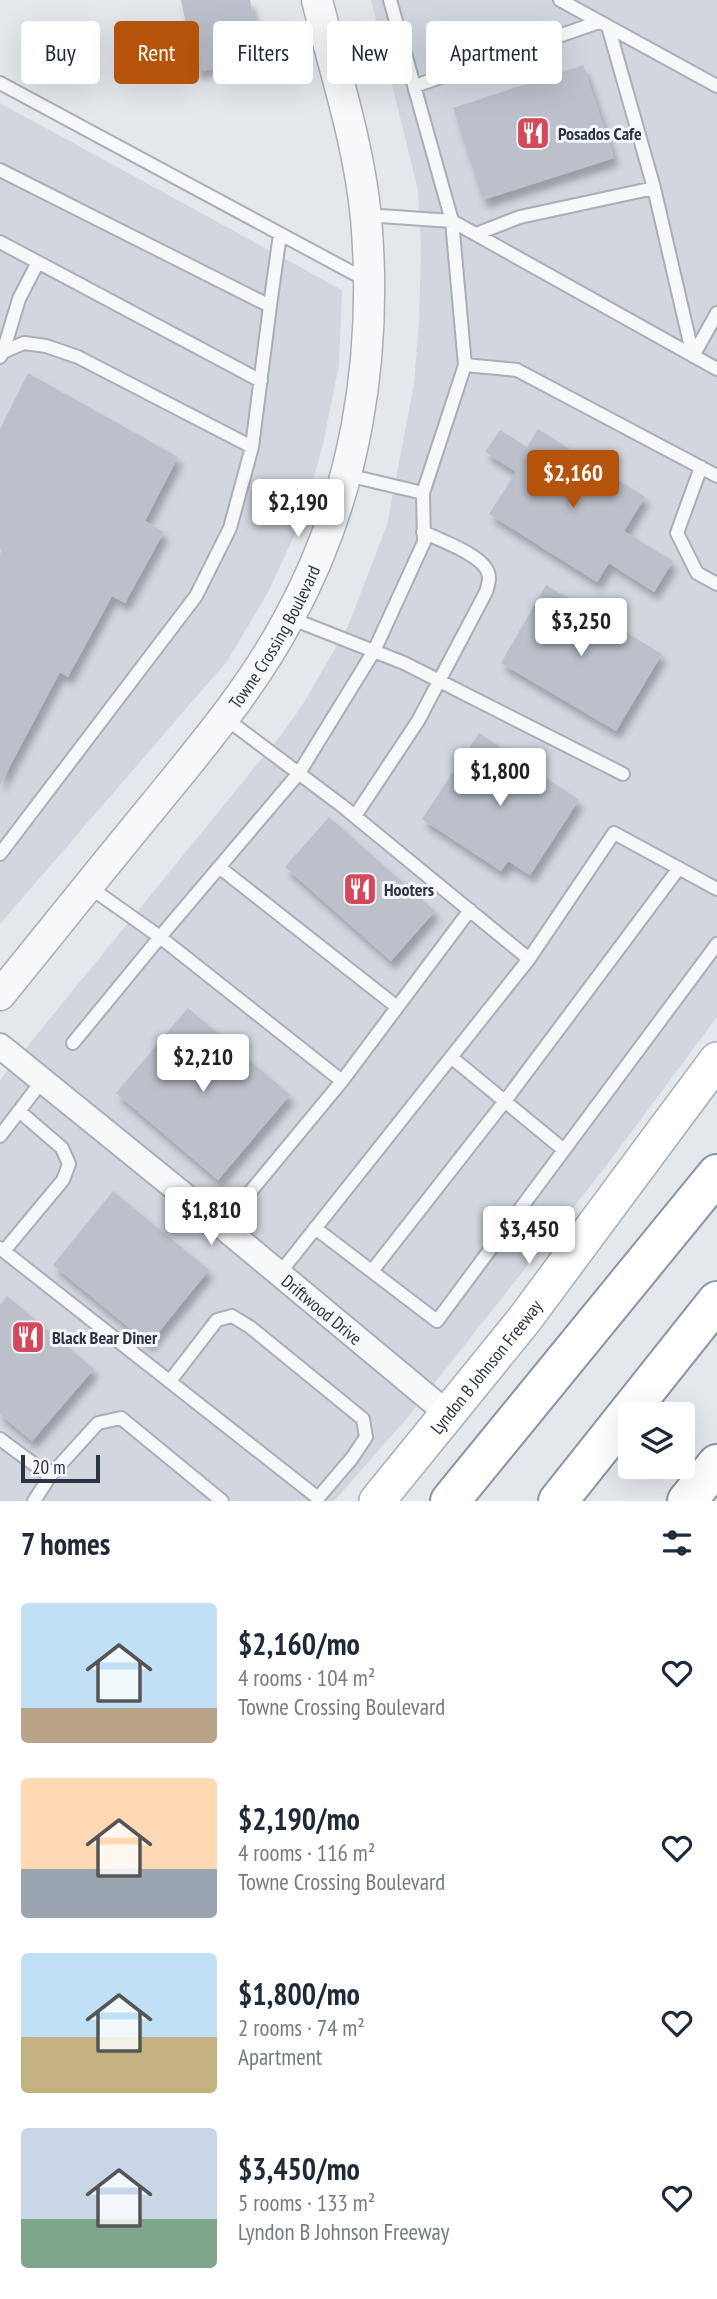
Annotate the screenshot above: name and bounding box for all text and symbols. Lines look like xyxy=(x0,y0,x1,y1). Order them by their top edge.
chip: Buy xyxy=(21,21,100,84)
chip: Rent xyxy=(114,21,199,84)
chip: Filters xyxy=(213,21,313,84)
chip: New xyxy=(327,21,412,84)
chip: Apartment xyxy=(426,21,562,84)
restaurant icon: Posados Cafe xyxy=(514,114,552,152)
place label: Posados Cafe xyxy=(558,122,642,145)
pin: $2,160 xyxy=(516,450,630,510)
text: $2,160 xyxy=(543,458,603,487)
pin: $2,190 xyxy=(241,480,355,539)
text: $2,190 xyxy=(268,487,328,516)
street label: Towne Crossing Boulevard xyxy=(223,562,325,713)
pin: $3,250 xyxy=(524,598,638,658)
text: $3,250 xyxy=(551,606,611,635)
pin: $1,800 xyxy=(443,748,557,808)
text: $1,800 xyxy=(470,756,530,785)
restaurant icon: Hooters xyxy=(341,870,379,908)
place label: Hooters xyxy=(384,878,434,901)
pin: $2,210 xyxy=(146,1034,260,1094)
text: $2,210 xyxy=(173,1042,233,1071)
pin: $1,810 xyxy=(154,1188,268,1247)
text: $1,810 xyxy=(181,1195,241,1224)
pin: $3,450 xyxy=(472,1206,586,1266)
text: $3,450 xyxy=(499,1214,559,1243)
street label: Driftwood Drive xyxy=(277,1269,367,1349)
street label: Lyndon B Johnson Freeway xyxy=(425,1295,547,1438)
restaurant icon: Black Bear Diner xyxy=(9,1318,47,1356)
place label: Black Bear Diner xyxy=(52,1326,158,1349)
map controls xyxy=(618,1402,695,1479)
button: layers xyxy=(618,1402,695,1479)
scale bar xyxy=(21,1452,100,1484)
text: 20 m xyxy=(32,1455,66,1479)
text: 7 homes xyxy=(21,1524,110,1563)
icon: filters xyxy=(658,1524,696,1562)
text: $2,160/mo xyxy=(238,1624,360,1663)
icon: home xyxy=(77,1631,161,1715)
icon: heart xyxy=(658,1654,696,1692)
text: 4 rooms · 104 m² xyxy=(238,1663,375,1692)
text: Towne Crossing Boulevard xyxy=(238,1692,445,1721)
text: $2,190/mo xyxy=(238,1799,360,1838)
icon: home xyxy=(77,1806,161,1890)
icon: heart xyxy=(658,1829,696,1867)
text: 4 rooms · 116 m² xyxy=(238,1838,375,1867)
text: Towne Crossing Boulevard xyxy=(238,1867,445,1896)
text: $1,800/mo xyxy=(238,1974,360,2013)
icon: home xyxy=(77,1981,161,2065)
icon: heart xyxy=(658,2004,696,2042)
text: 2 rooms · 74 m² xyxy=(238,2013,365,2042)
text: Apartment xyxy=(238,2042,322,2071)
text: $3,450/mo xyxy=(238,2149,360,2188)
icon: home xyxy=(77,2156,161,2240)
icon: heart xyxy=(658,2179,696,2217)
text: 5 rooms · 133 m² xyxy=(238,2188,375,2217)
text: Lyndon B Johnson Freeway xyxy=(238,2217,449,2246)

